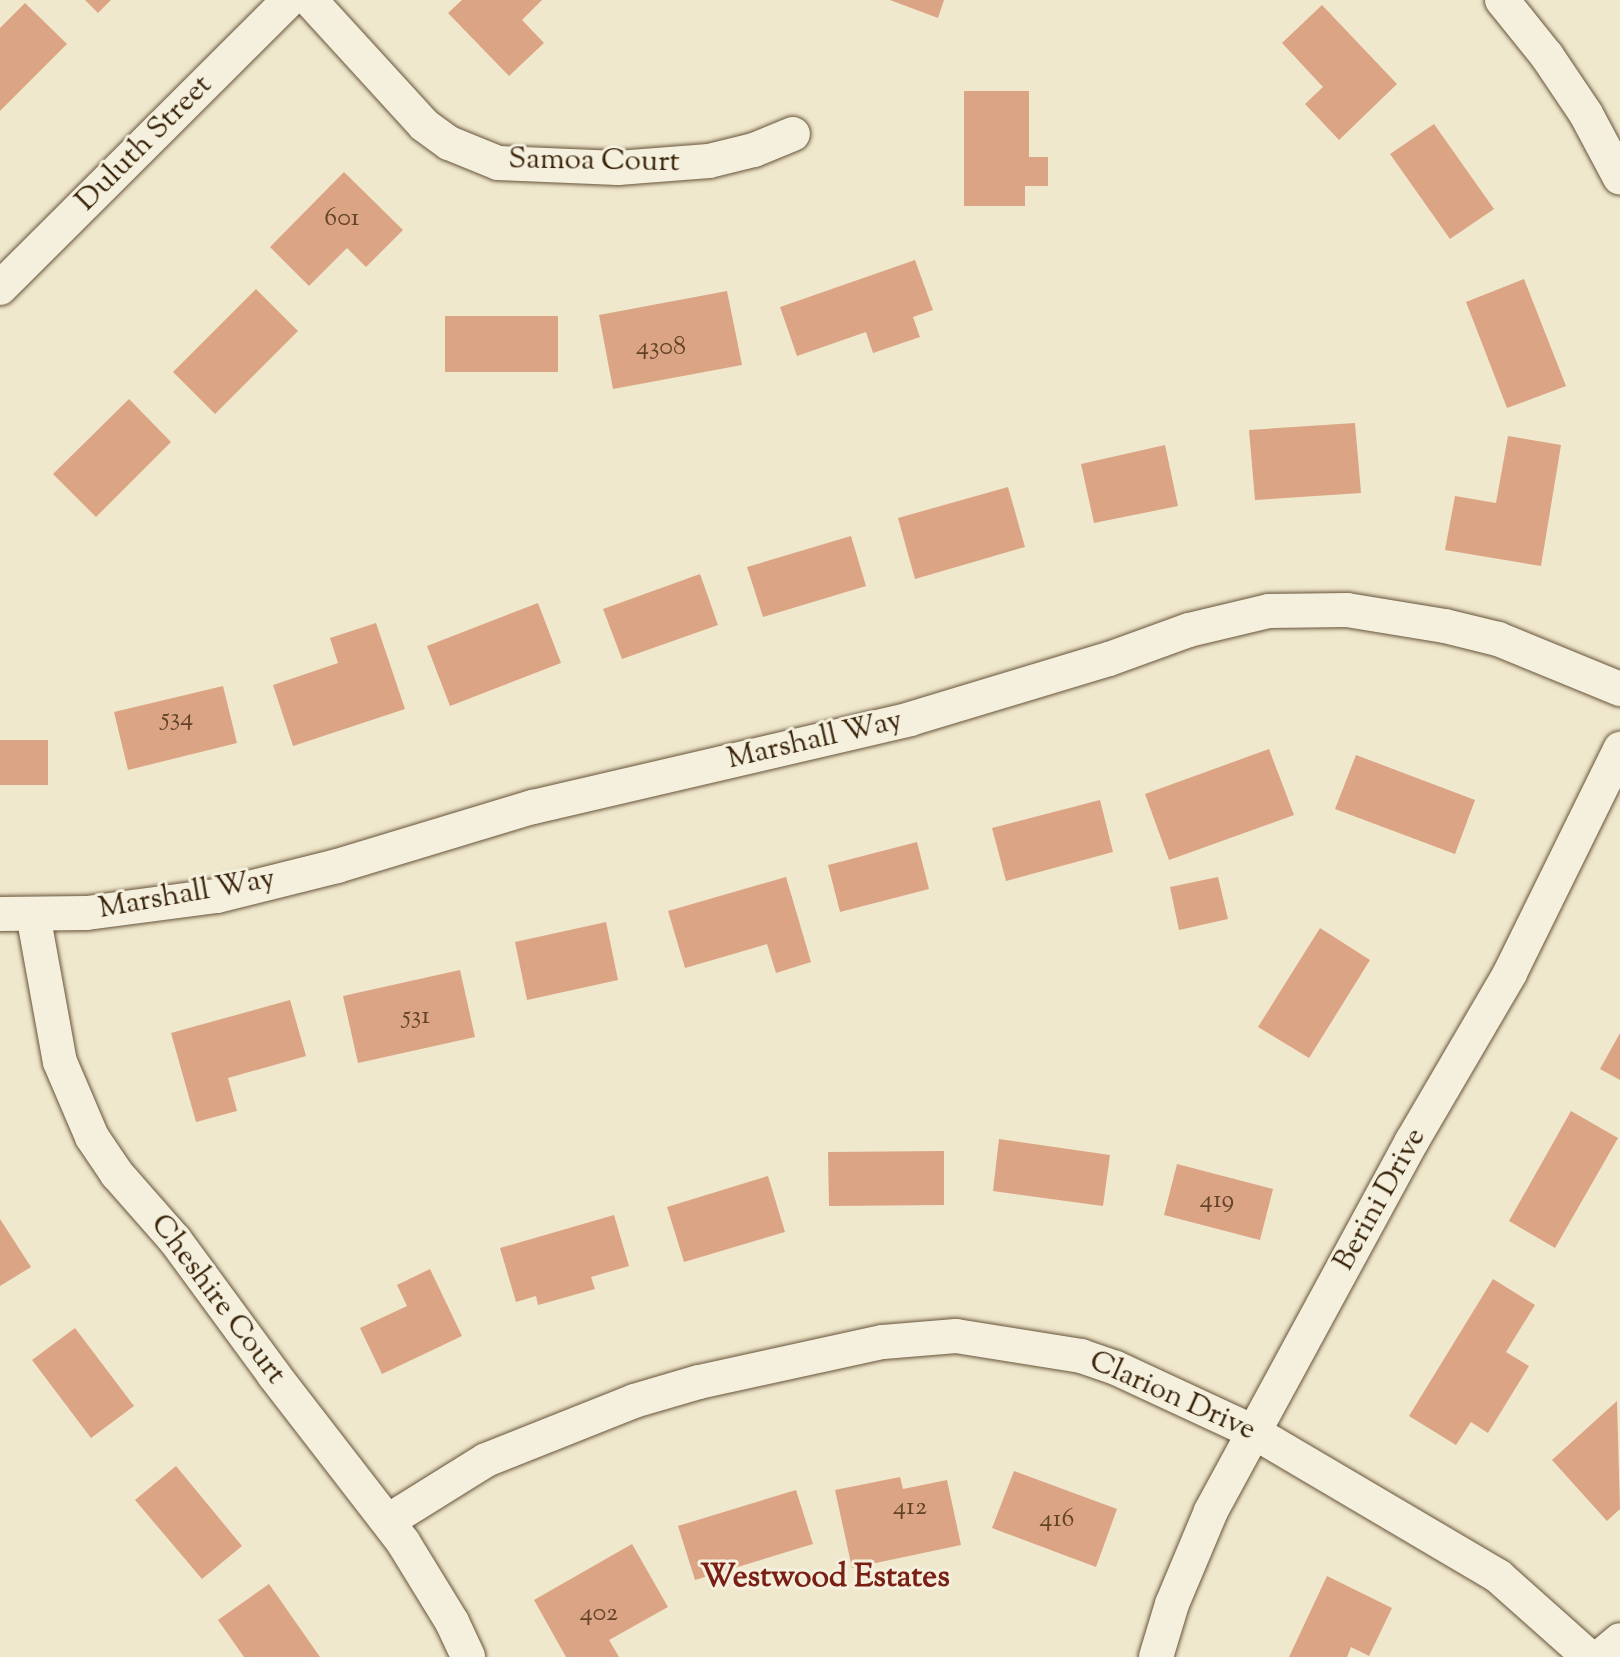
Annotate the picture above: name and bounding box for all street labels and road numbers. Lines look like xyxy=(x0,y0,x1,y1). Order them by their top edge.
street label: Duluth Street xyxy=(69,68,221,220)
street label: Samoa Court xyxy=(508,143,680,181)
street label: Marshall Way xyxy=(724,703,906,779)
street label: Marshall Way xyxy=(96,862,278,928)
street label: Berini Drive xyxy=(1327,1122,1435,1278)
street label: Cheshire Court xyxy=(141,1208,293,1392)
street label: Clarion Drive xyxy=(1083,1344,1261,1450)

